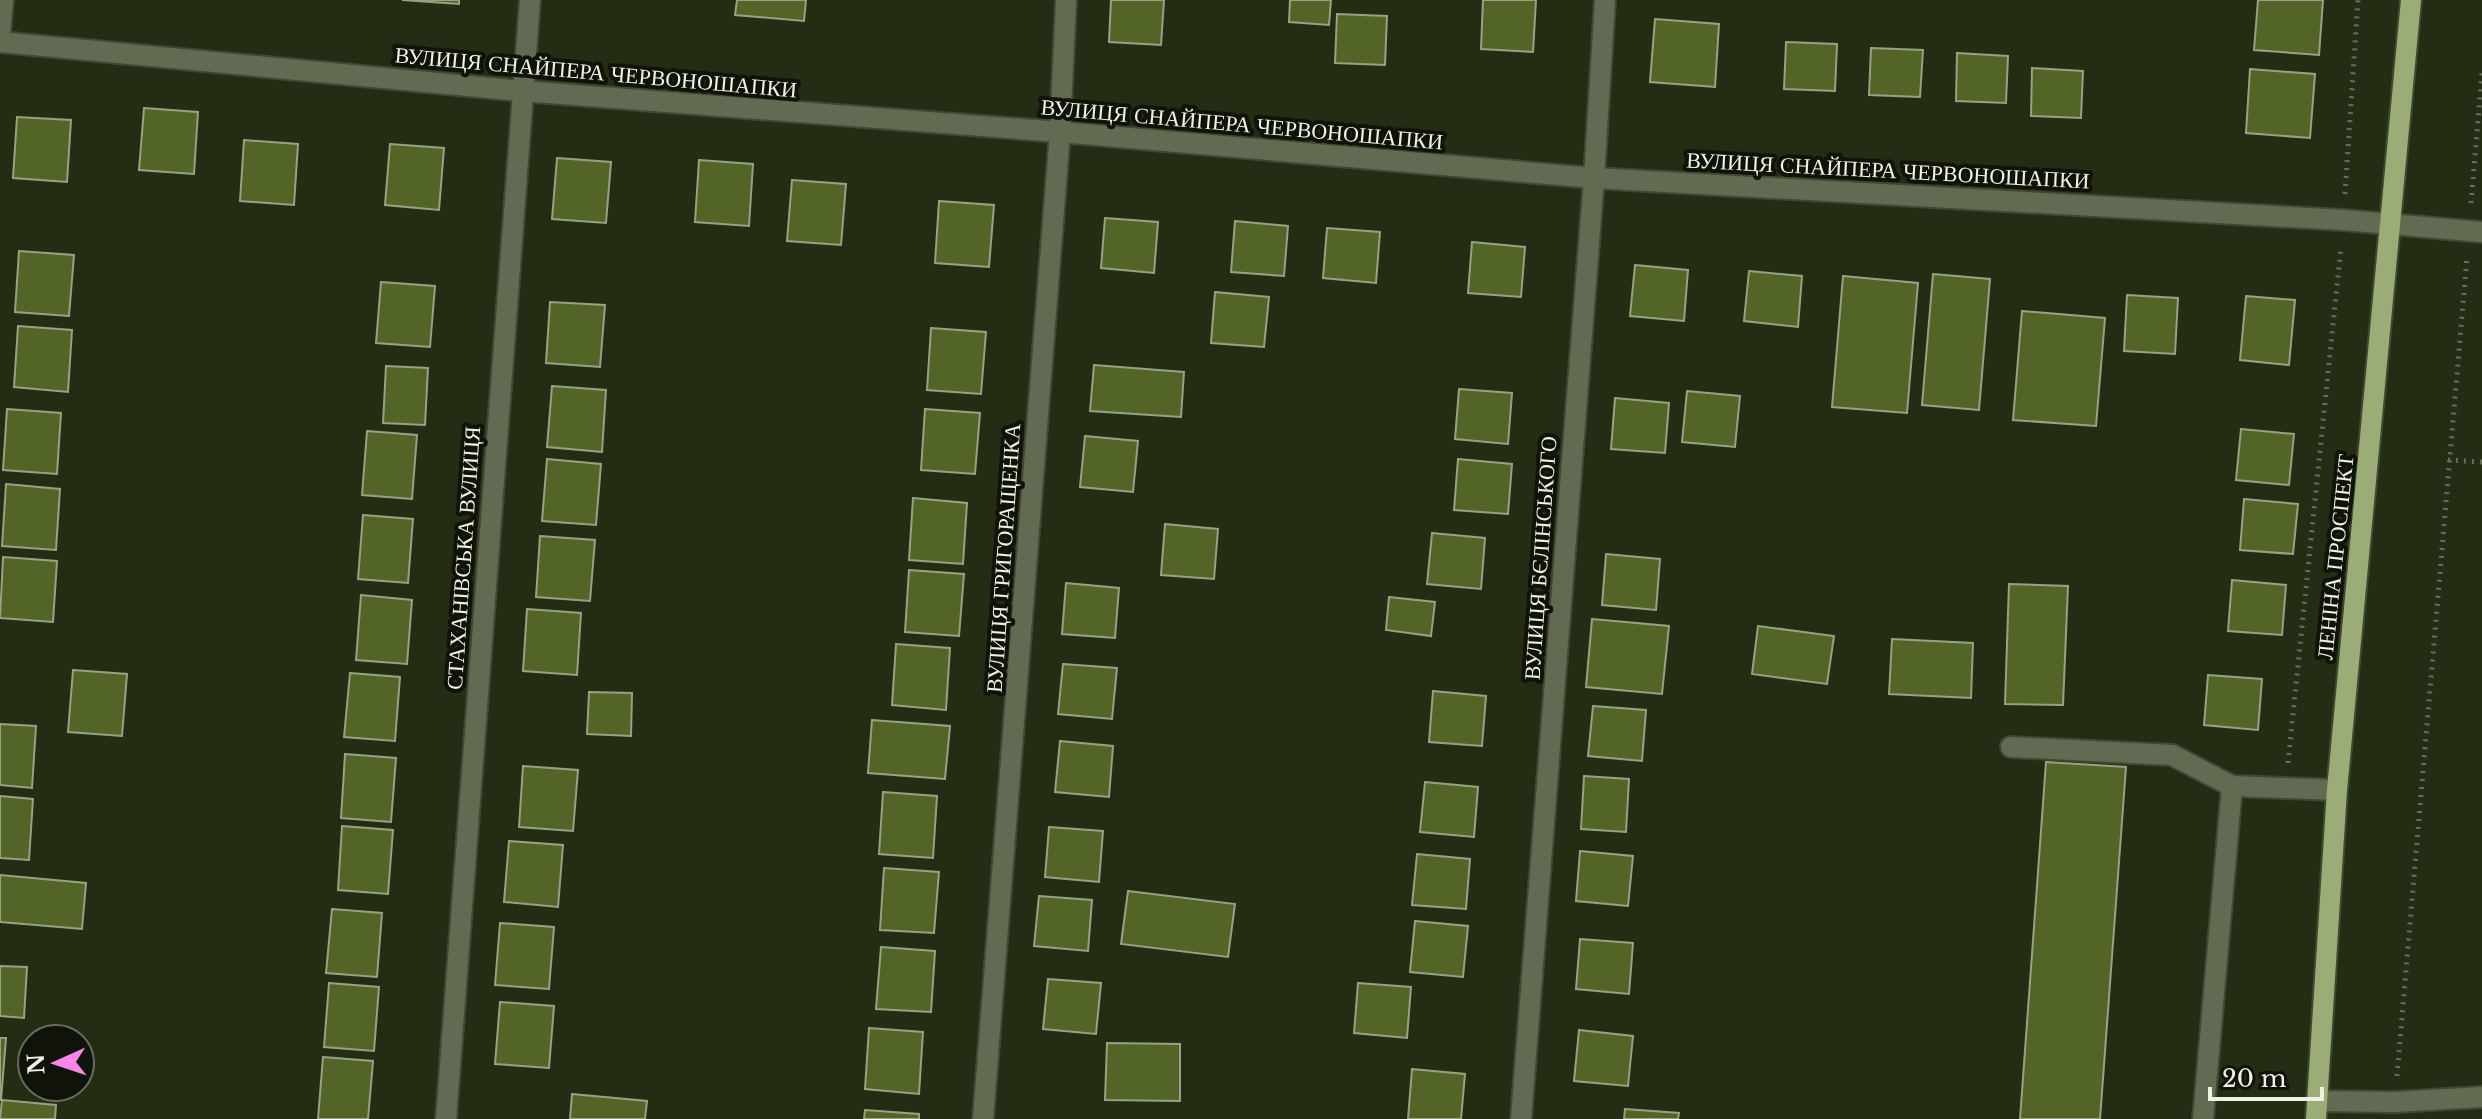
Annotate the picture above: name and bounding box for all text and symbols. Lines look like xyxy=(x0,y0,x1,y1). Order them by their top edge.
street label: ВУЛИЦЯ СНАЙПЕРА ЧЕРВОНОШАПКИ xyxy=(394,41,798,104)
street label: ВУЛИЦЯ СНАЙПЕРА ЧЕРВОНОШАПКИ xyxy=(1040,93,1444,156)
street label: ВУЛИЦЯ СНАЙПЕРА ЧЕРВОНОШАПКИ xyxy=(1686,146,2090,195)
street label: ВУЛИЦЯ ГРИГОРАЩЕНКА xyxy=(981,422,1026,694)
street label: СТАХАНІВСЬКА ВУЛИЦЯ xyxy=(441,425,486,691)
street label: ВУЛИЦЯ БЄЛІНСЬКОГО xyxy=(1519,435,1562,681)
street label: ЛЕНІНА ПРОСПЕКТ xyxy=(2311,452,2360,661)
north arrow xyxy=(16,1023,96,1103)
scale bar xyxy=(2210,1051,2322,1101)
text: N xyxy=(22,1053,51,1075)
text: 20 m xyxy=(2222,1064,2287,1093)

